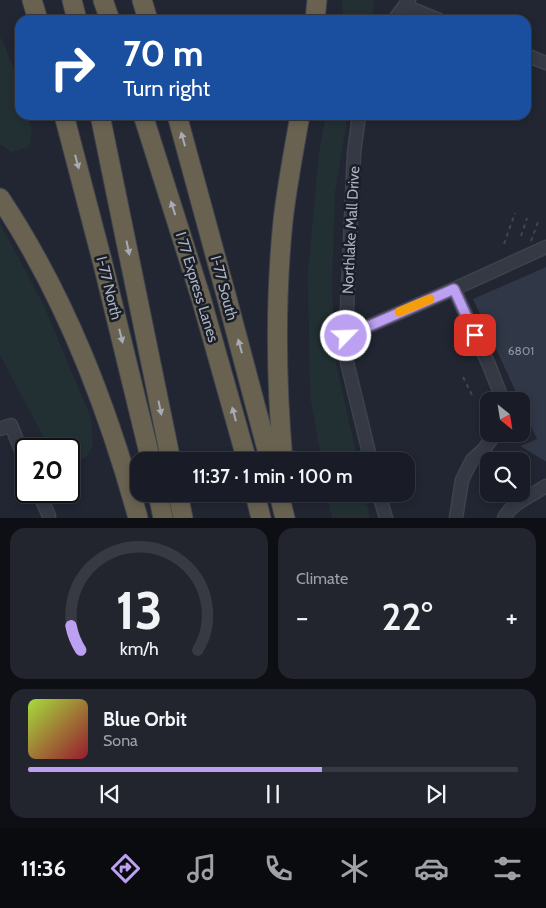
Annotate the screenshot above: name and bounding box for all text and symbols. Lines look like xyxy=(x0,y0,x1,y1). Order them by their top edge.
text: 70 m xyxy=(123,32,204,75)
icon: right xyxy=(40,35,105,100)
text: Turn right xyxy=(123,75,210,102)
one-way arrow xyxy=(179,131,187,146)
one-way arrow xyxy=(73,155,81,170)
street label: Northlake Mall Drive xyxy=(339,165,363,294)
one-way arrow xyxy=(169,200,177,215)
street label: I 77 Express Lanes xyxy=(172,230,222,344)
one-way arrow xyxy=(124,241,132,257)
street label: I-77 North xyxy=(92,254,126,322)
street label: I-77 South xyxy=(207,254,241,322)
position arrow xyxy=(319,309,371,361)
pin xyxy=(454,314,496,356)
icon: arrive xyxy=(461,321,489,349)
one-way arrow xyxy=(117,329,125,344)
one-way arrow xyxy=(236,339,244,354)
house number: 6801 xyxy=(508,343,534,358)
north arrow xyxy=(480,392,530,442)
map controls xyxy=(480,392,530,502)
one-way arrow xyxy=(156,400,164,415)
one-way arrow xyxy=(230,407,238,422)
speed limit sign: 20 xyxy=(15,438,80,503)
button: search xyxy=(480,452,530,502)
text: 11:37 · 1 min · 100 m xyxy=(192,465,353,488)
text: Climate xyxy=(296,569,348,588)
text: 13 xyxy=(115,579,163,642)
text: 22° xyxy=(381,593,433,640)
text: − xyxy=(296,600,308,634)
text: + xyxy=(506,600,518,634)
text: km/h xyxy=(119,638,159,659)
text: Blue Orbit xyxy=(103,708,187,731)
text: Sona xyxy=(103,731,138,750)
icon: previous xyxy=(96,780,124,808)
icon: pause xyxy=(259,780,287,808)
icon: next xyxy=(422,780,450,808)
icon: directions xyxy=(108,851,143,886)
icon: music xyxy=(184,851,219,886)
icon: phone xyxy=(261,851,296,886)
icon: climate xyxy=(337,851,372,886)
icon: car xyxy=(414,851,449,886)
icon: filters xyxy=(490,851,525,886)
text: 11:36 xyxy=(21,855,66,882)

